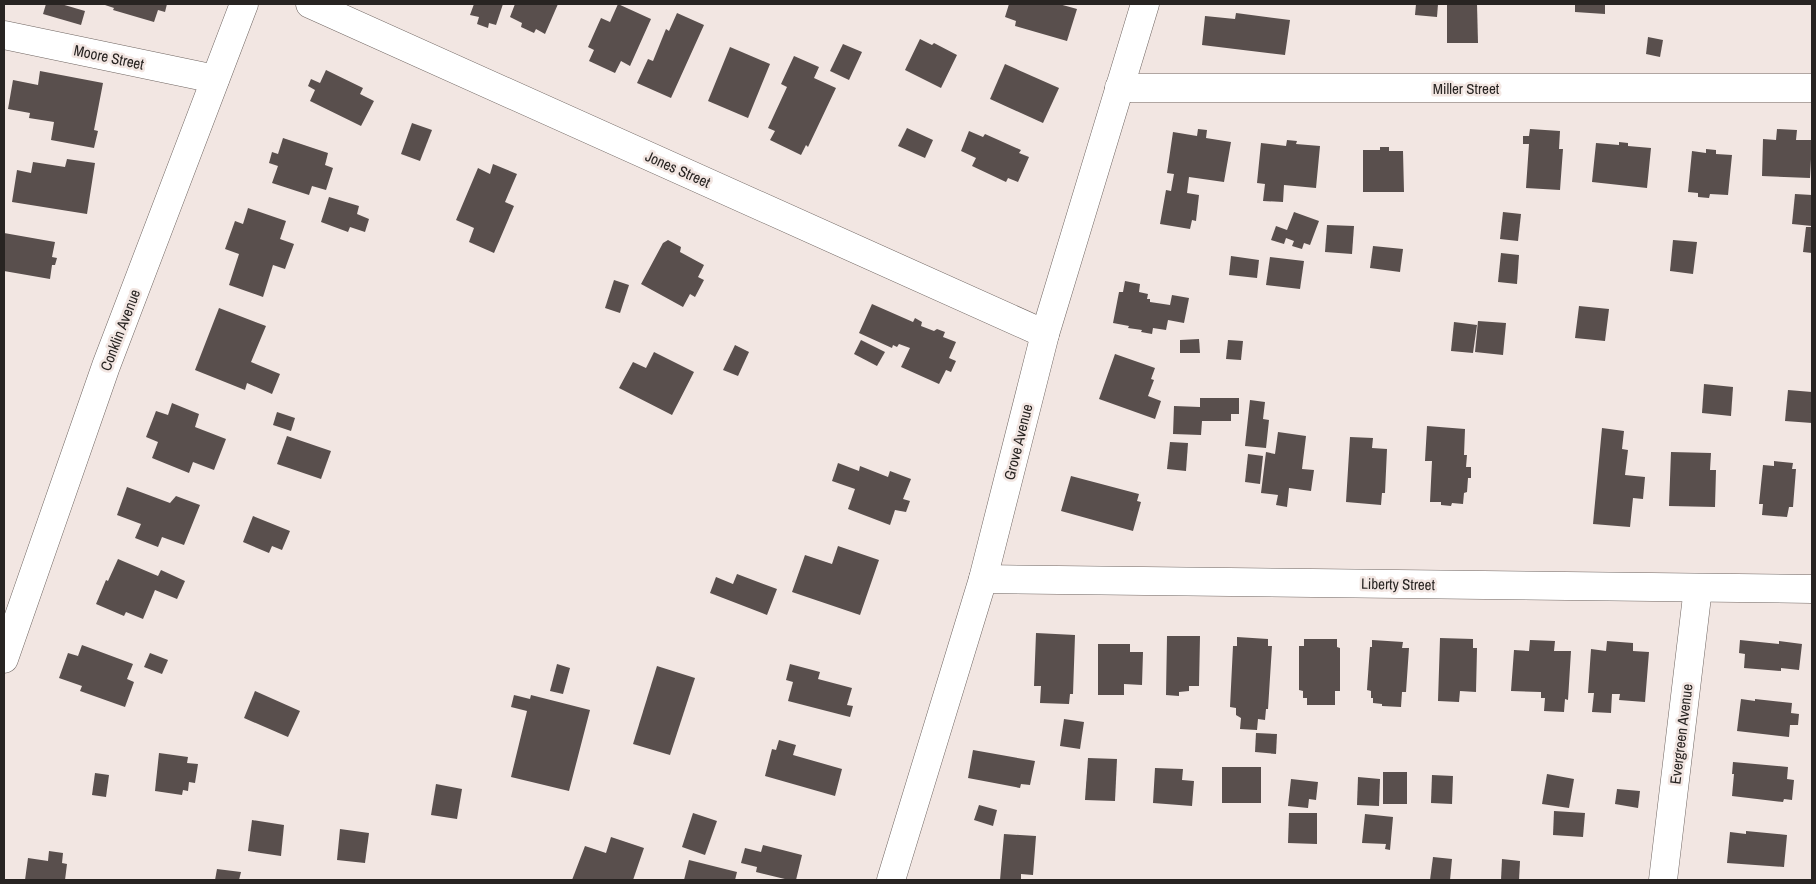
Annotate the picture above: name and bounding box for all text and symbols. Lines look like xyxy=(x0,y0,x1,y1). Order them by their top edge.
street label: Moore Street xyxy=(72,39,147,75)
street label: Miller Street xyxy=(1433,78,1500,99)
street label: Jones Street xyxy=(642,145,714,193)
street label: Conklin Avenue xyxy=(95,286,145,374)
street label: Grove Avenue xyxy=(998,402,1038,482)
street label: Liberty Street xyxy=(1361,573,1436,595)
street label: Evergreen Avenue xyxy=(1664,682,1698,785)

